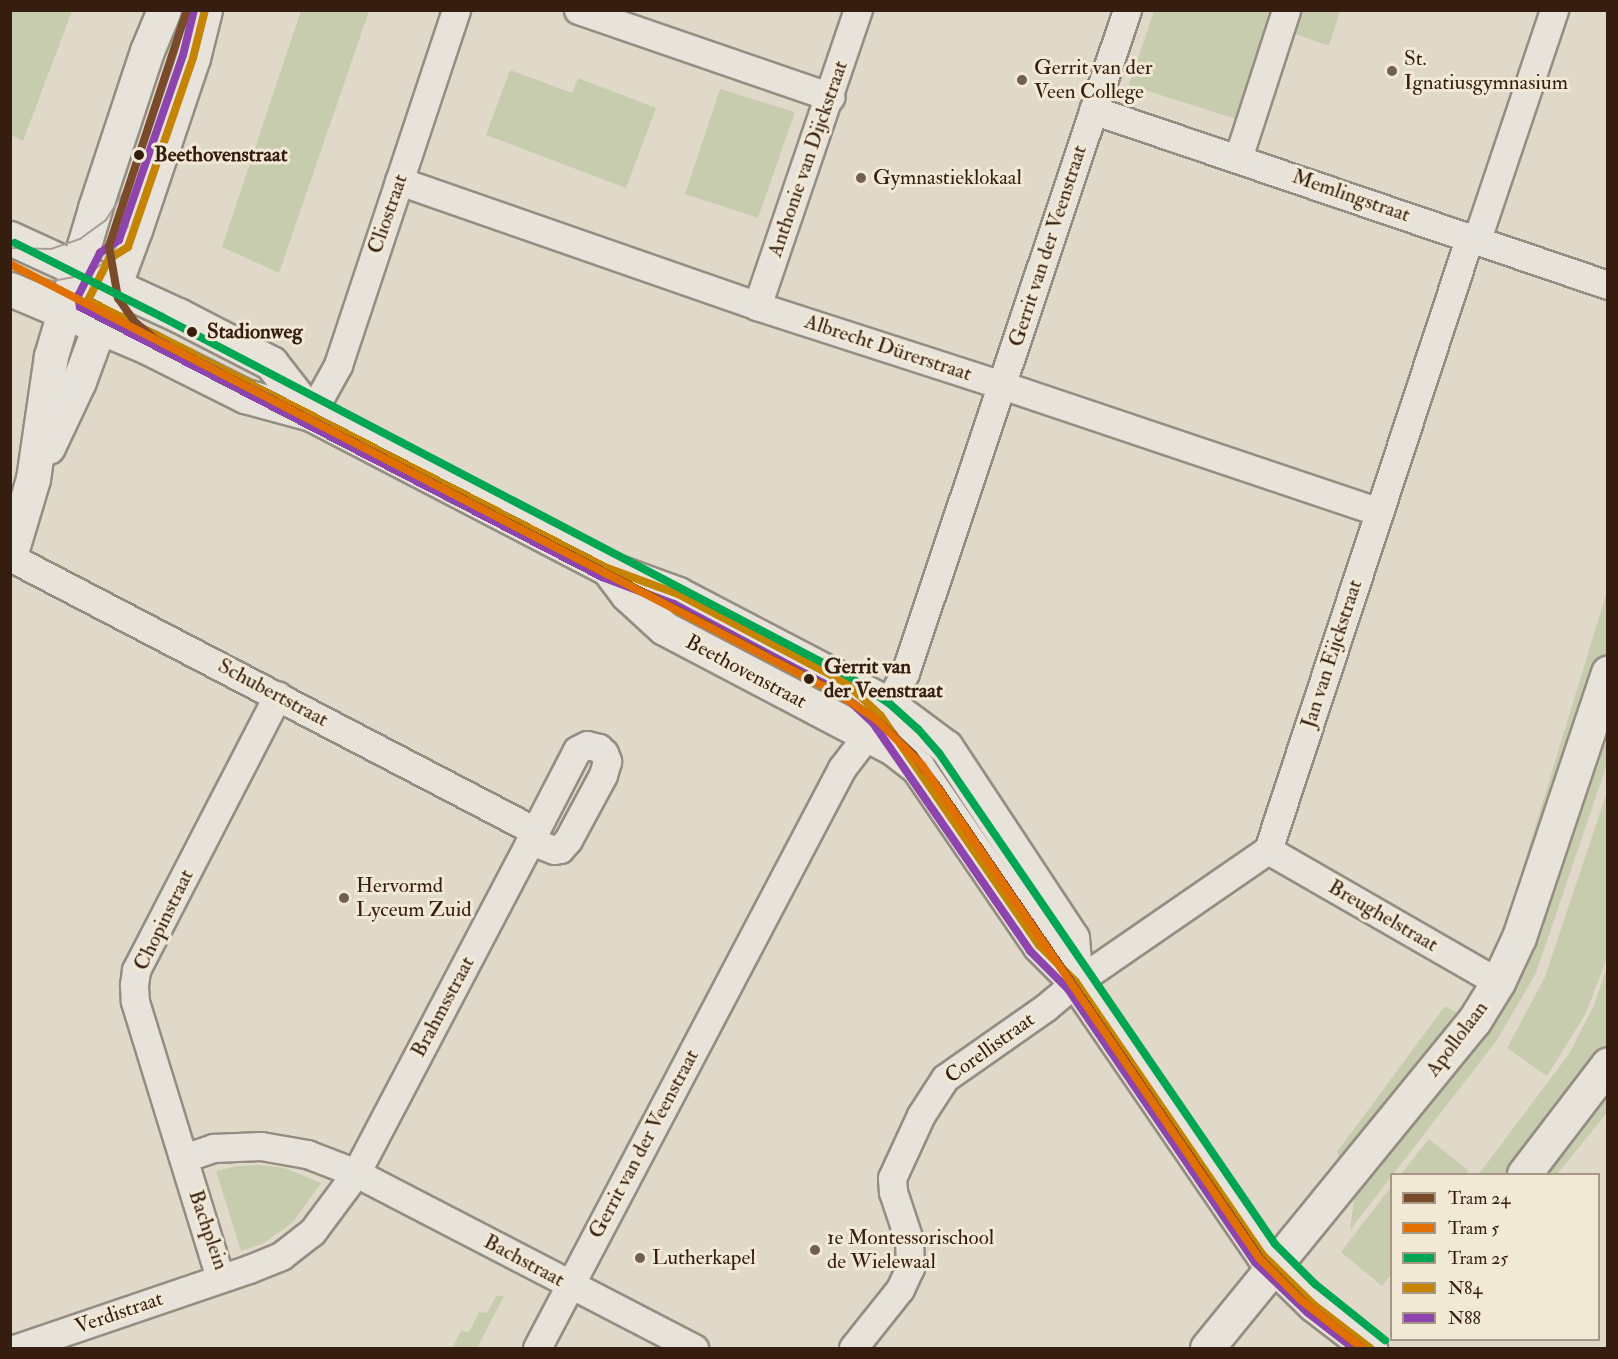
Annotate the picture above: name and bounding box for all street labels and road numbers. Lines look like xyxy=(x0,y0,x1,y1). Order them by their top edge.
street label: Anthonie van Dijckstraat xyxy=(763,57,853,261)
street label: Gerrit van der Veenstraat xyxy=(1004,142,1092,350)
street label: Memlingstraat xyxy=(1289,164,1413,228)
street label: Cliostraat xyxy=(363,171,413,257)
street label: Albrecht Dürerstraat xyxy=(801,309,975,387)
street label: Jan van Eijckstraat xyxy=(1296,577,1368,731)
street label: Beethovenstraat xyxy=(681,630,811,714)
street label: Schubertstraat xyxy=(213,653,333,733)
street label: Chopinstraat xyxy=(129,865,199,975)
street label: Breughelstraat xyxy=(1324,874,1442,958)
street label: Brahmsstraat xyxy=(406,952,480,1062)
street label: Apollolaan xyxy=(1420,996,1494,1082)
street label: Corellistraat xyxy=(940,1007,1040,1089)
street label: Gerrit van der Veenstraat xyxy=(583,1045,705,1243)
street label: Bachplein xyxy=(183,1187,233,1273)
street label: Bachstraat xyxy=(479,1229,569,1293)
street label: Verdistraat xyxy=(72,1286,166,1340)

